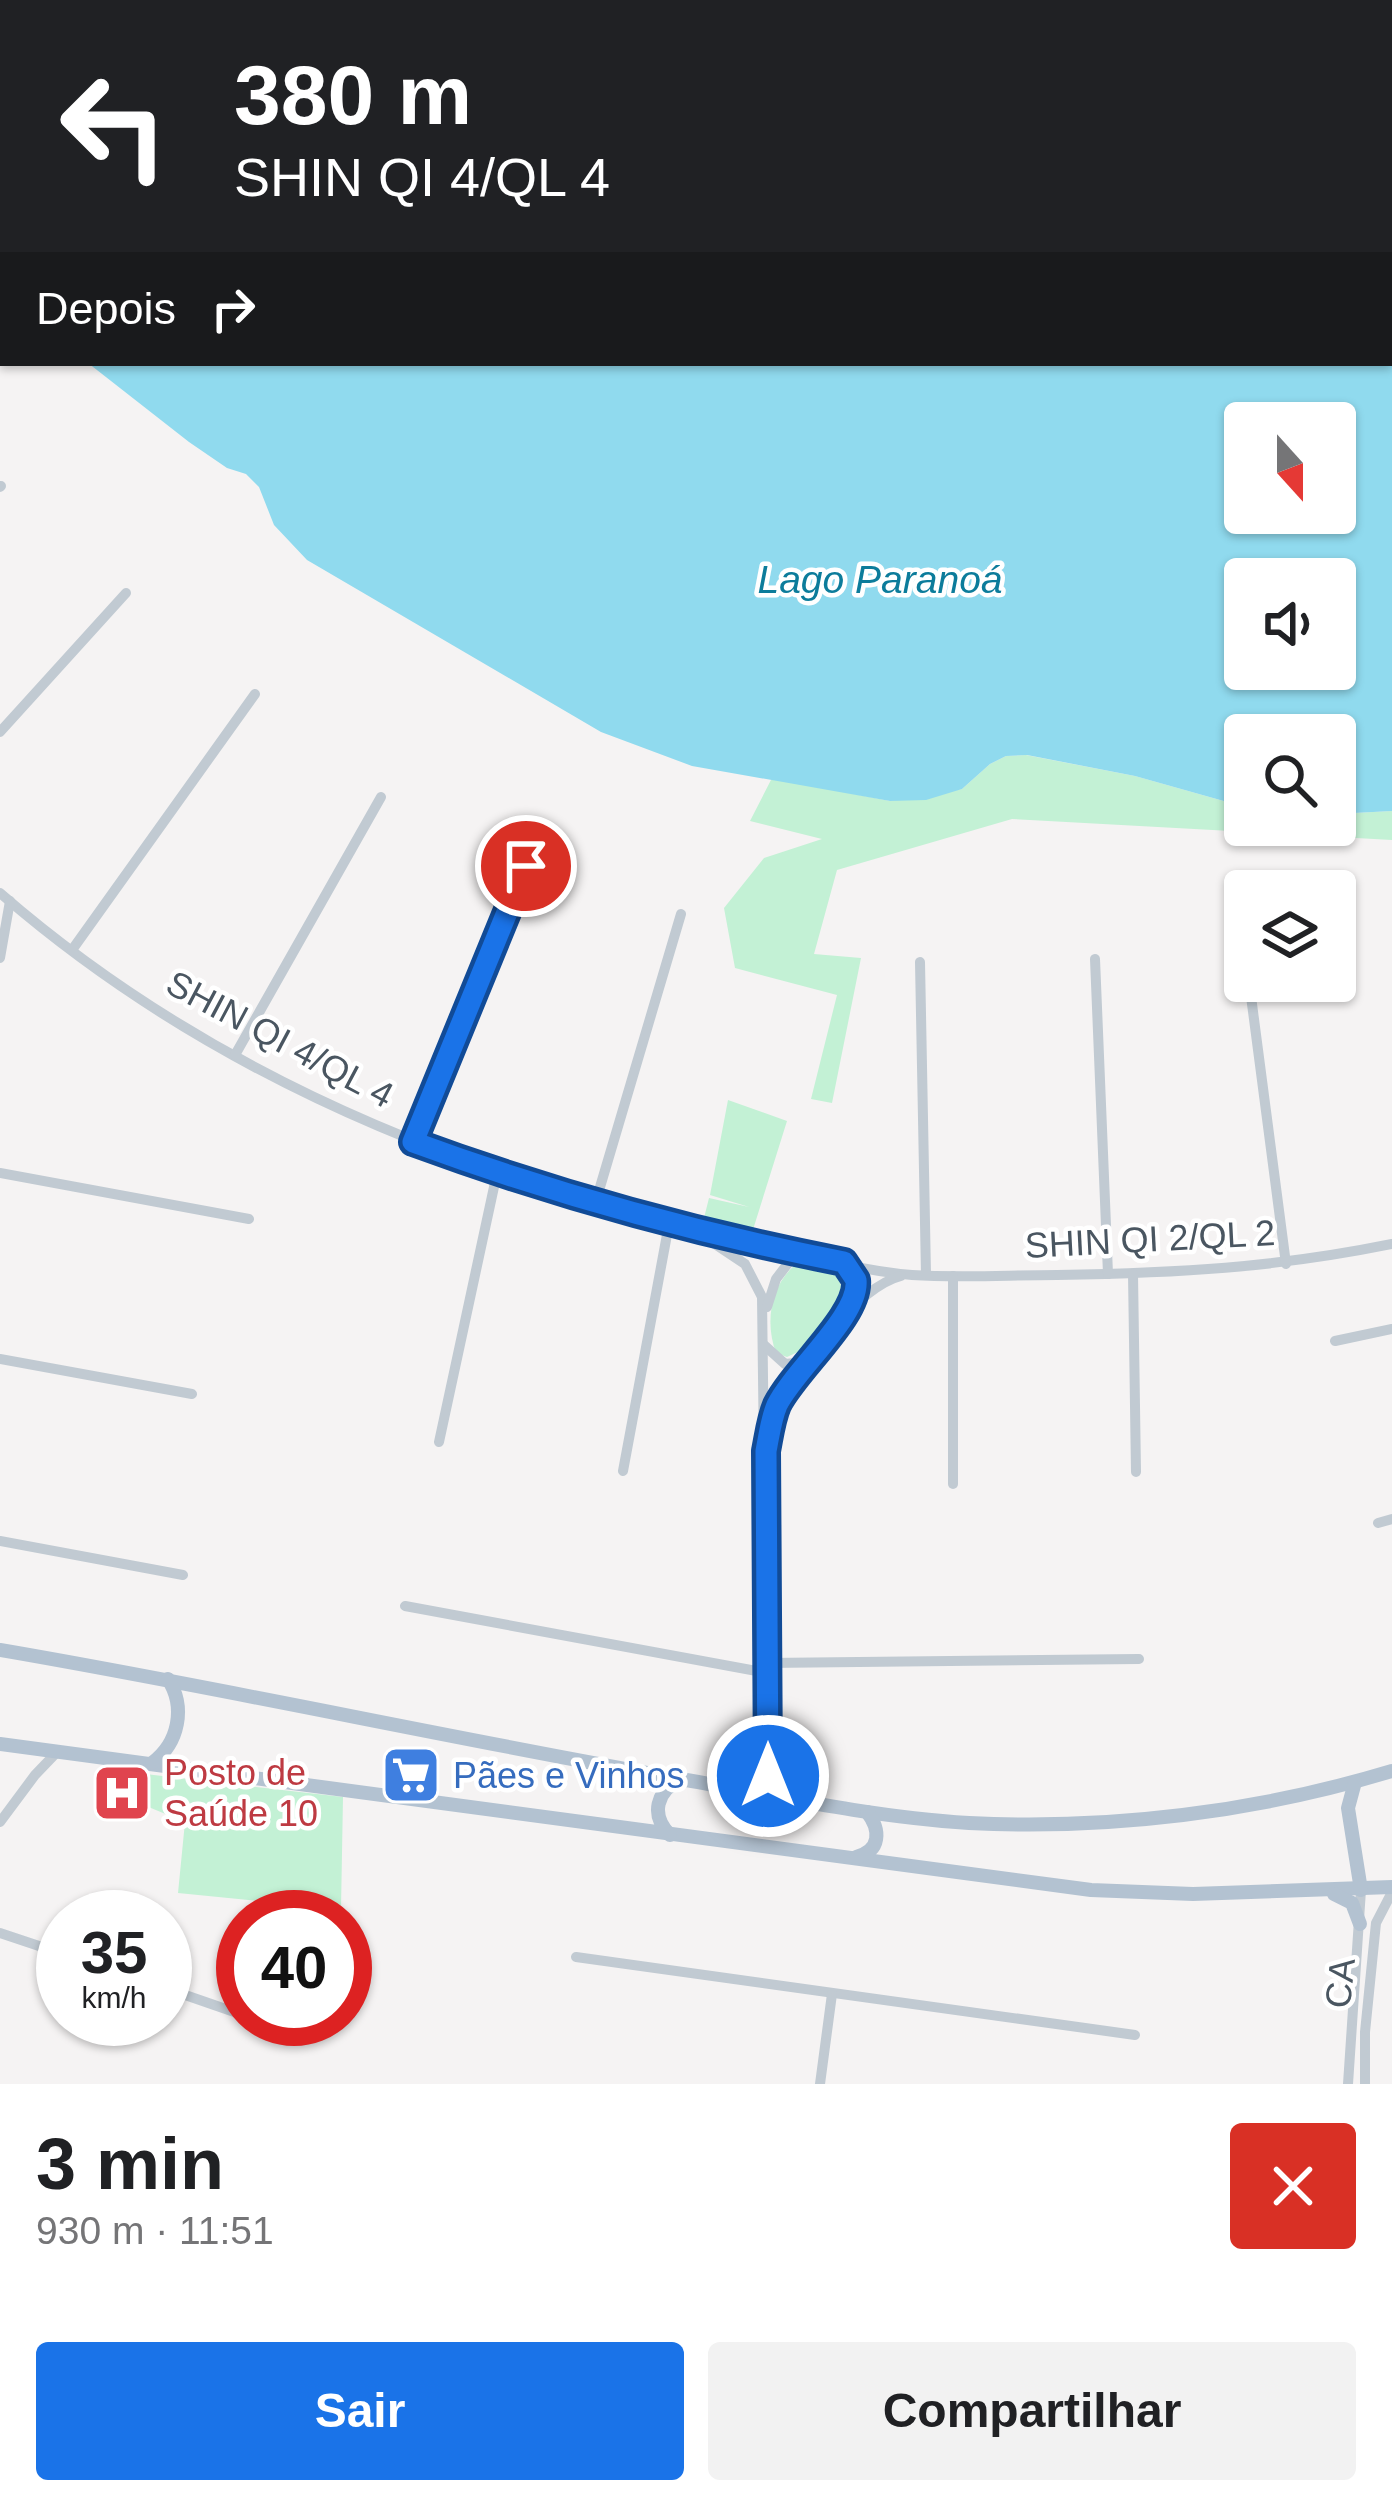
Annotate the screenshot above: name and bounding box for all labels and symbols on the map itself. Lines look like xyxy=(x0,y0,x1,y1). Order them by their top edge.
north arrow xyxy=(1224,402,1356,534)
water label: Lago Paranoá xyxy=(757,558,1003,601)
pin xyxy=(475,815,577,917)
street label: SHIN QI 4/QL 4 xyxy=(160,962,400,1116)
street label: SHIN QI 2/QL 2 xyxy=(1024,1212,1276,1266)
position arrow xyxy=(705,1713,831,1839)
supermarket icon: Pães e Vinhos xyxy=(380,1744,442,1806)
place label: Posto de Saúde 10 xyxy=(164,1752,318,1834)
place label: Pães e Vinhos xyxy=(453,1755,685,1796)
hospital icon: Posto de Saúde 10 xyxy=(91,1762,153,1824)
speed limit sign: 40 xyxy=(216,1890,372,2046)
street label: CA xyxy=(1317,1956,1363,2010)

